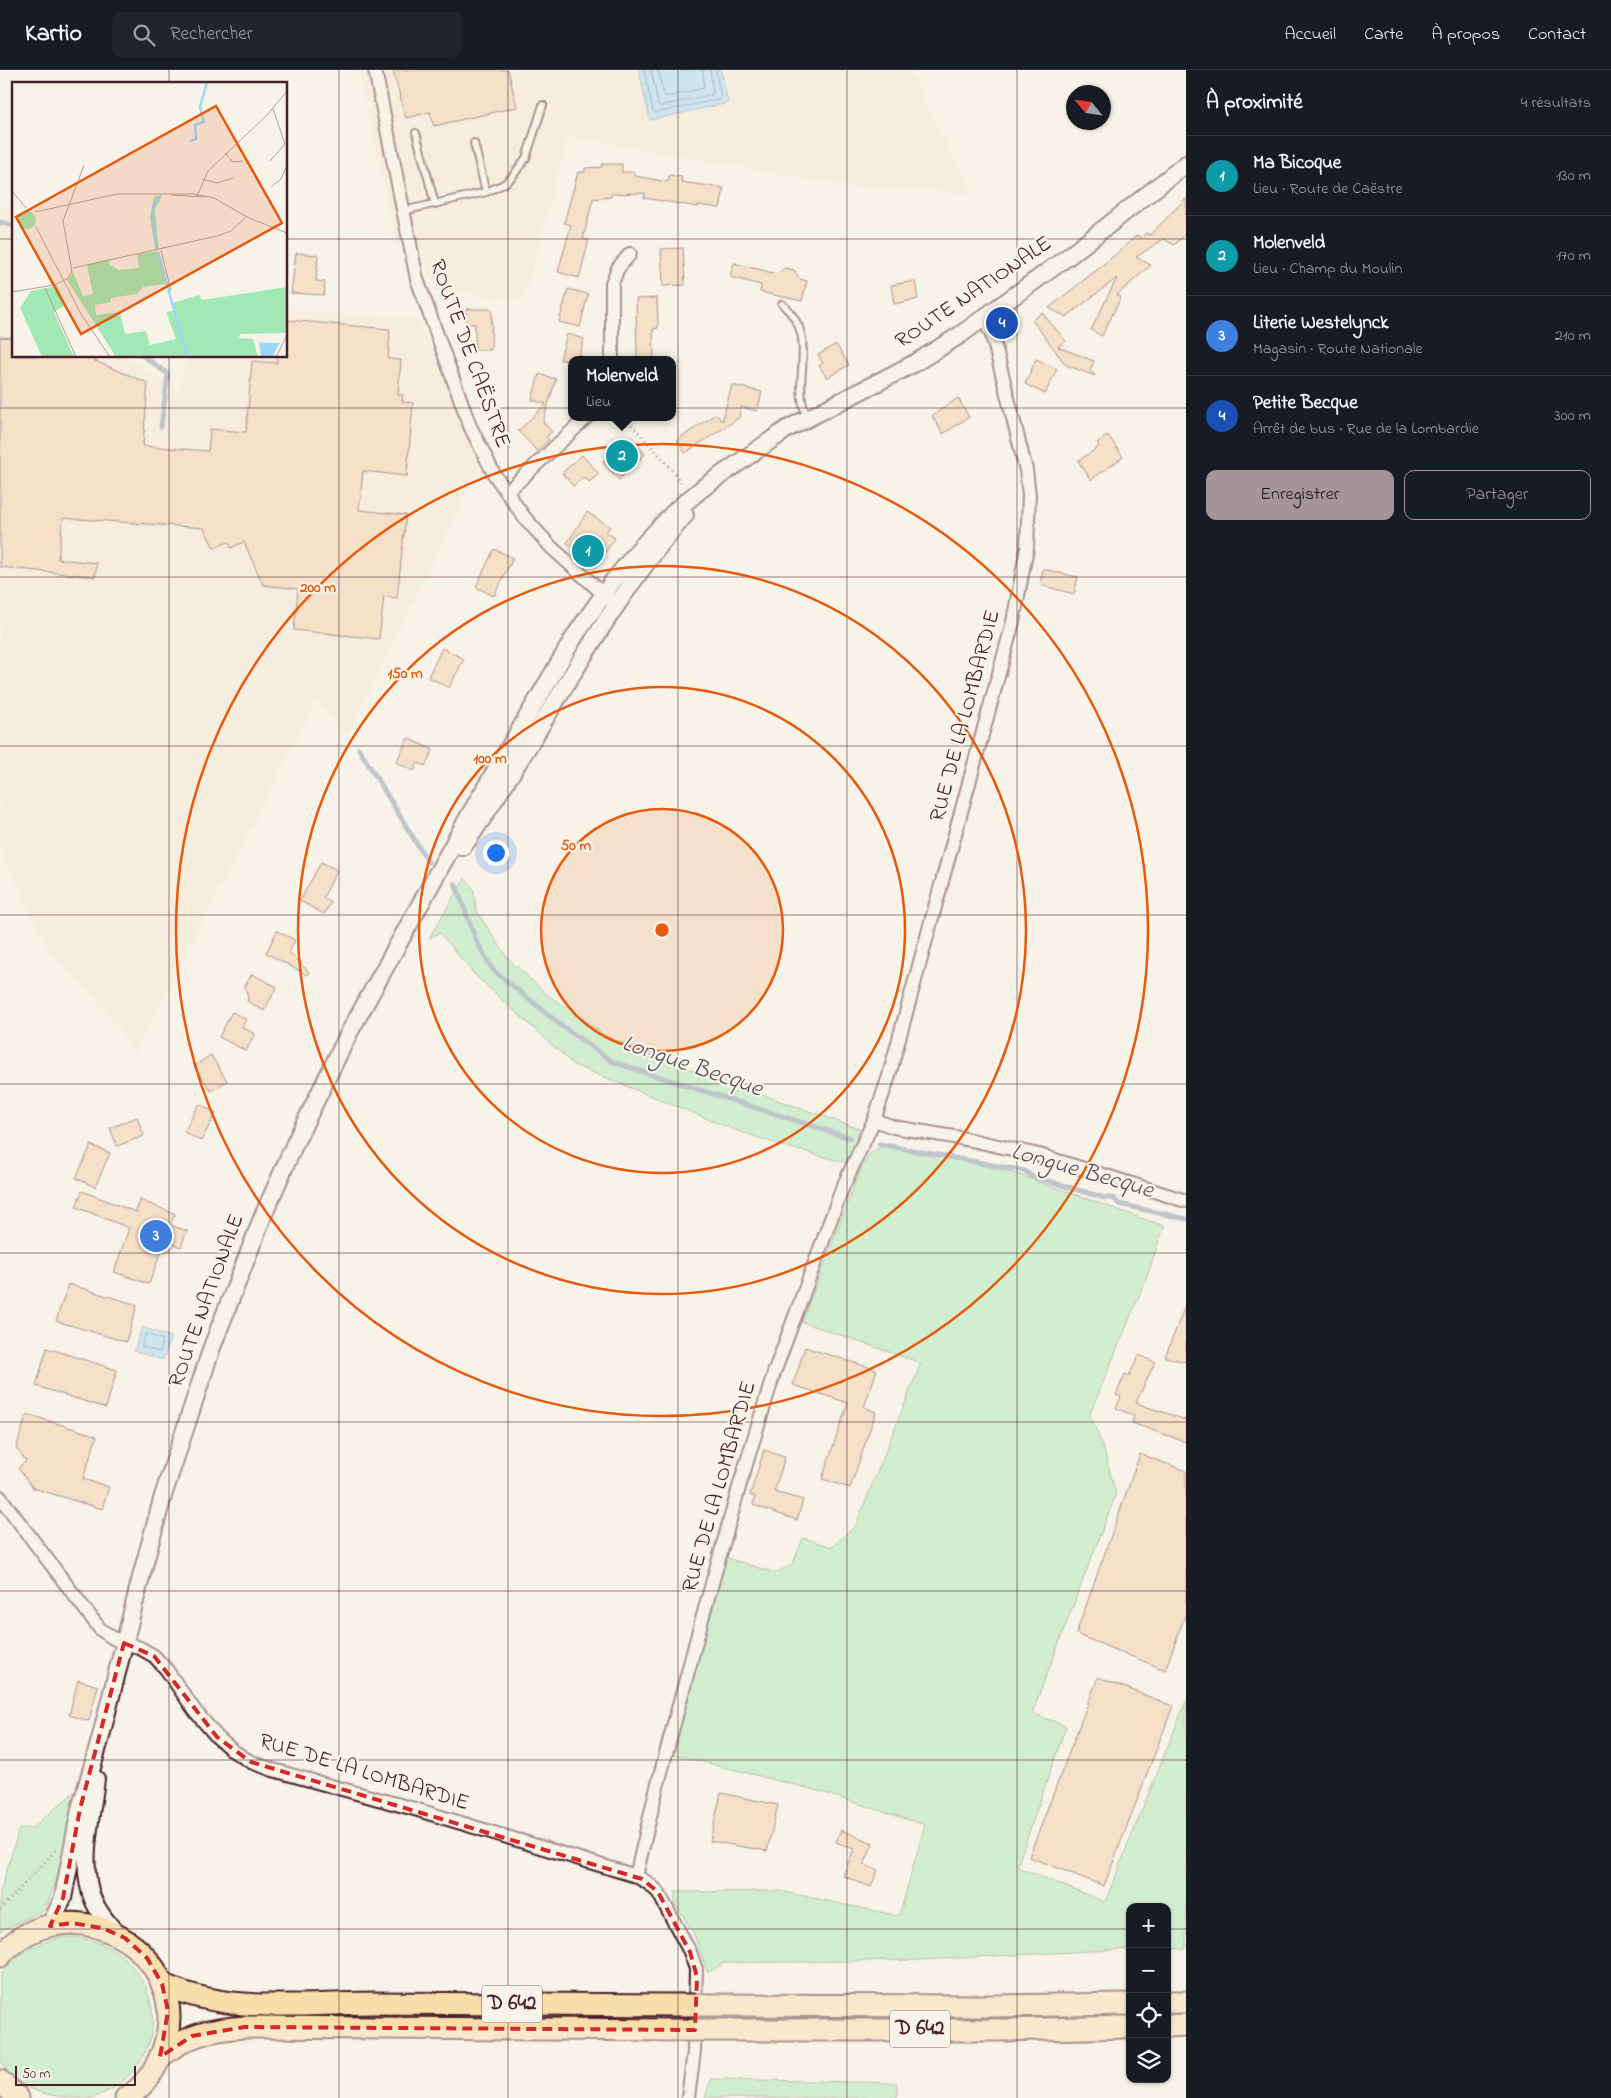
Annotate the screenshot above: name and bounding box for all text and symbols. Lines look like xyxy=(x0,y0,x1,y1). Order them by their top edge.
search box xyxy=(112,12,462,57)
text: Kartio xyxy=(25,17,82,52)
icon: search xyxy=(130,21,158,49)
text: Rechercher xyxy=(170,21,253,48)
text: Accueil xyxy=(1284,22,1336,48)
text: Carte xyxy=(1364,22,1403,48)
text: À propos xyxy=(1431,22,1500,48)
text: Contact xyxy=(1528,22,1586,48)
inset map xyxy=(12,82,288,358)
north arrow xyxy=(1066,85,1111,130)
text: À proximité xyxy=(1206,88,1303,118)
text: 4 résultats xyxy=(1521,91,1591,115)
text: Ma Bicoque xyxy=(1253,150,1341,177)
text: 1 xyxy=(1219,164,1225,188)
text: 130 m xyxy=(1556,164,1591,188)
text: Lieu · Route de Caëstre xyxy=(1253,177,1403,201)
street label: ROUTE NATIONALE xyxy=(889,229,1059,357)
text: Molenveld xyxy=(1253,230,1325,257)
text: 2 xyxy=(1218,244,1226,268)
text: 170 m xyxy=(1556,244,1591,268)
street label: ROUTE DE CAËSTRE xyxy=(420,255,518,453)
text: Lieu · Champ du Moulin xyxy=(1253,257,1402,281)
pin: 4 xyxy=(986,304,1018,342)
text: Literie Westelynck xyxy=(1253,310,1389,337)
text: 3 xyxy=(1219,324,1225,348)
text: 210 m xyxy=(1555,324,1591,348)
text: Magasin · Route Nationale xyxy=(1253,337,1423,361)
popup xyxy=(568,356,676,421)
text: Molenveld xyxy=(586,363,658,390)
text: Lieu xyxy=(586,390,611,414)
text: Petite Becque xyxy=(1253,390,1358,417)
text: 4 xyxy=(1219,404,1225,428)
text: 300 m xyxy=(1554,404,1591,428)
text: Arrêt de bus · Rue de la Lombardie xyxy=(1253,417,1479,441)
pin: 2 xyxy=(606,437,638,475)
button: Enregistrer xyxy=(1206,470,1394,520)
button: Partager xyxy=(1404,470,1591,520)
pin: 1 xyxy=(572,532,604,570)
text: 200 m xyxy=(299,577,336,599)
street label: RUE DE LA LOMBARDIE xyxy=(922,606,1010,826)
text: 150 m xyxy=(387,663,423,685)
text: 100 m xyxy=(473,748,507,770)
text: 50 m xyxy=(561,835,592,857)
your location xyxy=(483,840,509,866)
centre of rings xyxy=(653,921,671,939)
water label: Longue Becque xyxy=(617,1027,768,1108)
water label: Longue Becque xyxy=(1007,1135,1158,1209)
street label: ROUTE NATIONALE xyxy=(161,1210,253,1392)
pin: 3 xyxy=(140,1217,172,1255)
street label: RUE DE LA LOMBARDIE xyxy=(675,1378,765,1596)
street label: RUE DE LA LOMBARDIE xyxy=(255,1726,473,1820)
map controls xyxy=(1126,1903,1171,2083)
button: + xyxy=(1126,1903,1171,1948)
button: − xyxy=(1126,1948,1171,1993)
road number: D 642 xyxy=(482,1986,542,2022)
button: locate xyxy=(1126,1993,1171,2038)
road number: D 642 xyxy=(890,2010,950,2048)
button: layers xyxy=(1126,2038,1171,2083)
scale bar xyxy=(15,2063,136,2086)
text: 50 m xyxy=(22,2064,50,2085)

